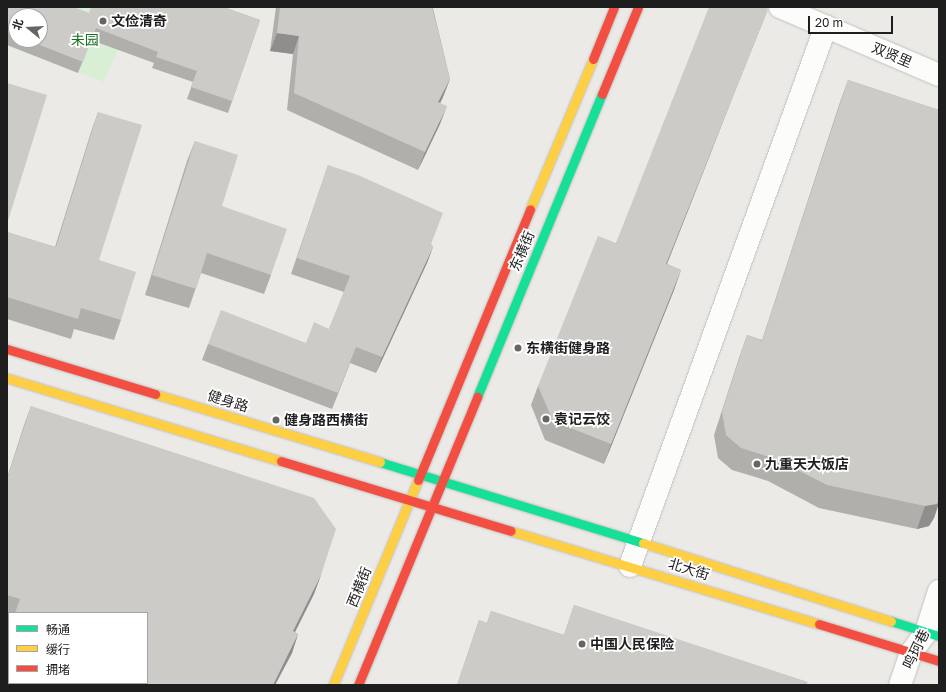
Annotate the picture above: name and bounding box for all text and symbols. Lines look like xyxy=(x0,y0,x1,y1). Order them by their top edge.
north arrow xyxy=(8,8,48,48)
scale bar xyxy=(810,8,895,34)
place label: 文俭清奇 xyxy=(111,13,167,29)
text: 20 m xyxy=(815,15,843,30)
marker: 文俭清奇 xyxy=(98,16,108,26)
text: 北 xyxy=(9,17,25,32)
park label: 未园 xyxy=(71,32,99,48)
street label: 双贤里 xyxy=(869,39,915,71)
street label: 东横街 xyxy=(506,228,538,274)
place label: 东横街健身路 xyxy=(526,340,610,356)
marker: 东横街健身路 xyxy=(513,343,523,353)
street label: 健身路 xyxy=(205,387,251,415)
place label: 袁记云饺 xyxy=(554,411,610,427)
place label: 健身路西横街 xyxy=(284,412,368,428)
marker: 袁记云饺 xyxy=(541,414,551,424)
marker: 健身路西横街 xyxy=(271,415,281,425)
place label: 九重天大饭店 xyxy=(765,456,849,472)
marker: 九重天大饭店 xyxy=(752,459,762,469)
street label: 北大街 xyxy=(666,555,712,583)
street label: 西横街 xyxy=(343,564,375,610)
legend xyxy=(8,612,148,684)
text: 畅通 xyxy=(46,622,70,637)
street label: 鸣珂巷 xyxy=(899,626,933,672)
place label: 中国人民保险 xyxy=(590,636,674,652)
marker: 中国人民保险 xyxy=(577,639,587,649)
text: 缓行 xyxy=(46,642,70,657)
text: 拥堵 xyxy=(46,662,70,677)

